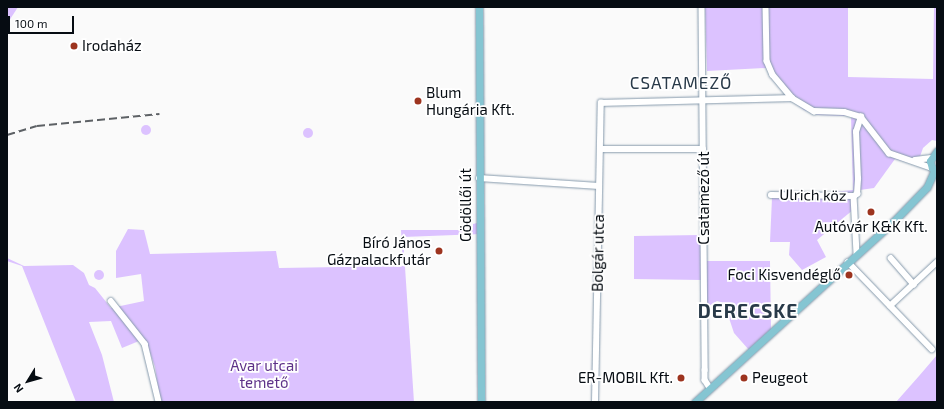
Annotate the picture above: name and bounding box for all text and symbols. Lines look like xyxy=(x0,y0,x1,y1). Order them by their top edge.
scale bar xyxy=(10,8,76,34)
text: 100 m xyxy=(15,16,47,30)
place label: Irodaház xyxy=(82,37,142,55)
marker: Irodaház xyxy=(69,41,79,51)
district label: CSATAMEZŐ xyxy=(630,73,732,93)
place label: Blum Hungária Kft. xyxy=(426,83,515,118)
marker: Blum Hungária Kft. xyxy=(413,96,423,106)
street label: Csatamező út xyxy=(695,151,713,245)
street label: Gödöllői út xyxy=(457,168,475,242)
street label: Ulrich köz xyxy=(779,185,847,205)
marker: Autóvár K&K Kft. xyxy=(866,207,876,217)
street label: Bolgár utca xyxy=(588,214,608,292)
place label: Autóvár K&K Kft. xyxy=(814,218,928,236)
place label: Bíró János Gázpalackfutár xyxy=(327,233,431,268)
marker: Bíró János Gázpalackfutár xyxy=(434,246,444,256)
place label: Foci Kisvendéglő xyxy=(727,266,841,284)
marker: Foci Kisvendéglő xyxy=(844,270,854,280)
district label: DERECSKE xyxy=(698,300,798,322)
park label: Avar utcai temető xyxy=(230,356,298,391)
north arrow xyxy=(8,361,48,401)
place label: ER-MOBIL Kft. xyxy=(578,369,673,387)
place label: Peugeot xyxy=(752,369,808,387)
marker: ER-MOBIL Kft. xyxy=(676,373,686,383)
marker: Peugeot xyxy=(739,373,749,383)
text: N xyxy=(10,381,26,396)

